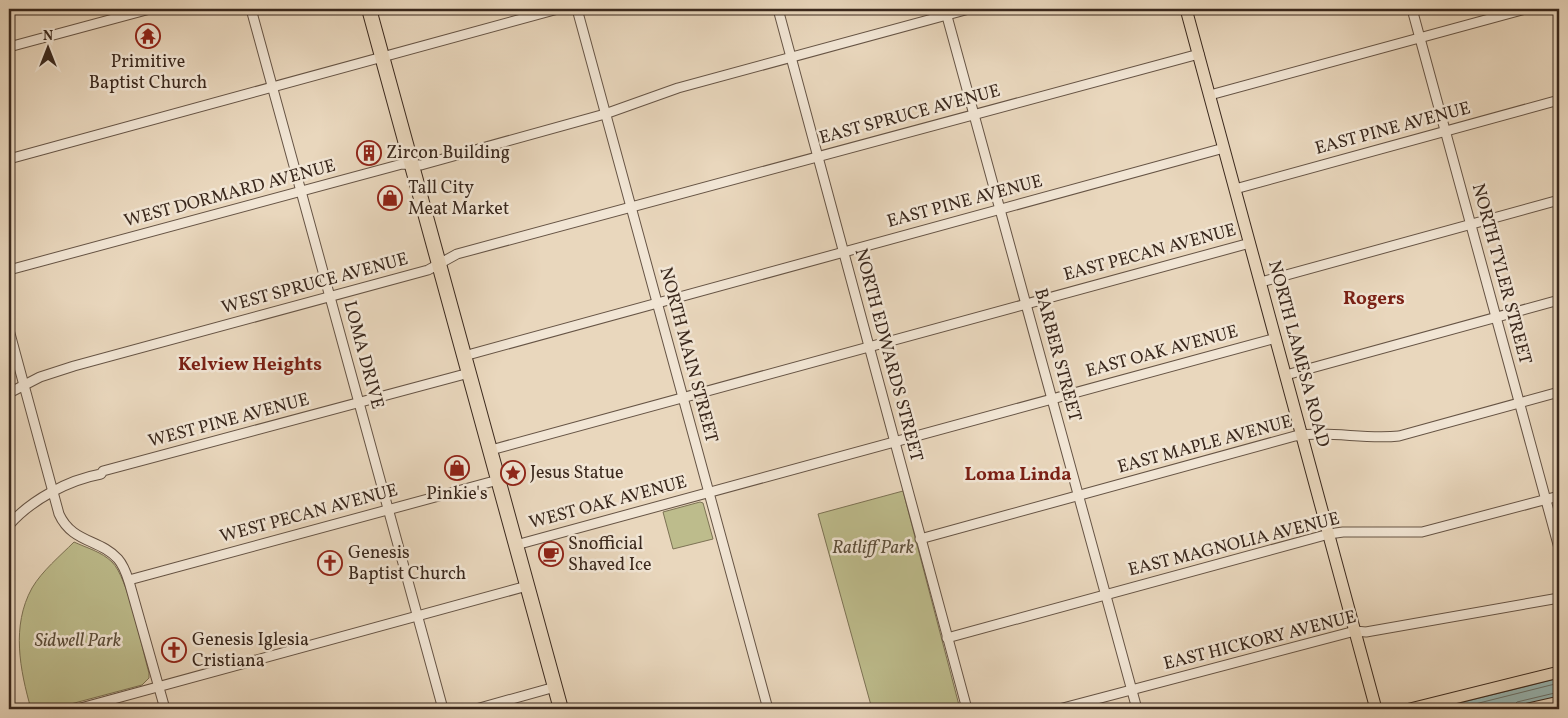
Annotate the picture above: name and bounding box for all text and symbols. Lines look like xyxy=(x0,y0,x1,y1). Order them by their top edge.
north arrow xyxy=(22,22,72,72)
temple icon: Primitive Baptist Church xyxy=(135,23,161,49)
text: N xyxy=(43,27,53,46)
place label: Primitive Baptist Church xyxy=(89,50,207,96)
street label: EAST SPRUCE AVENUE xyxy=(817,79,1004,151)
street label: EAST PINE AVENUE xyxy=(1312,96,1474,162)
building icon: Zircon Building xyxy=(356,140,382,166)
place label: Zircon Building xyxy=(386,141,510,166)
street label: WEST DORMARD AVENUE xyxy=(121,154,339,234)
street label: EAST PINE AVENUE xyxy=(884,169,1046,235)
place label: Tall City Meat Market xyxy=(408,176,509,222)
street label: NORTH TYLER STREET xyxy=(1465,181,1537,368)
shop icon: Tall City Meat Market xyxy=(377,185,403,211)
street label: EAST PECAN AVENUE xyxy=(1061,218,1239,288)
street label: NORTH EDWARDS STREET xyxy=(847,246,929,465)
street label: WEST SPRUCE AVENUE xyxy=(219,247,411,321)
street label: NORTH LAMESA ROAD xyxy=(1261,258,1335,450)
street label: NORTH MAIN STREET xyxy=(653,264,724,446)
street label: BARBER STREET xyxy=(1027,286,1087,425)
district label: Rogers xyxy=(1343,286,1405,312)
street label: LOMA DRIVE xyxy=(337,298,390,412)
street label: EAST OAK AVENUE xyxy=(1083,320,1241,384)
district label: Kelview Heights xyxy=(178,352,322,378)
street label: WEST PINE AVENUE xyxy=(146,387,312,455)
street label: EAST MAPLE AVENUE xyxy=(1115,410,1295,480)
shop icon: Pinkie's xyxy=(444,455,470,481)
place icon: Jesus Statue xyxy=(500,460,526,486)
place label: Jesus Statue xyxy=(530,461,624,486)
district label: Loma Linda xyxy=(964,462,1072,488)
street label: WEST OAK AVENUE xyxy=(526,470,690,536)
street label: WEST PECAN AVENUE xyxy=(217,478,401,550)
place label: Pinkie's xyxy=(426,482,488,507)
street label: EAST MAGNOLIA AVENUE xyxy=(1126,507,1342,583)
place label: Snofficial Shaved Ice xyxy=(568,532,652,578)
park label: Ratliff Park xyxy=(832,536,914,561)
place label: Genesis Baptist Church xyxy=(348,541,467,587)
cafe icon: Snofficial Shaved Ice xyxy=(538,541,564,567)
church icon: Genesis Baptist Church xyxy=(317,550,343,576)
street label: EAST HICKORY AVENUE xyxy=(1161,605,1359,677)
place label: Genesis Iglesia Cristiana xyxy=(192,628,309,674)
park label: Sidwell Park xyxy=(35,629,121,654)
church icon: Genesis Iglesia Cristiana xyxy=(161,637,187,663)

